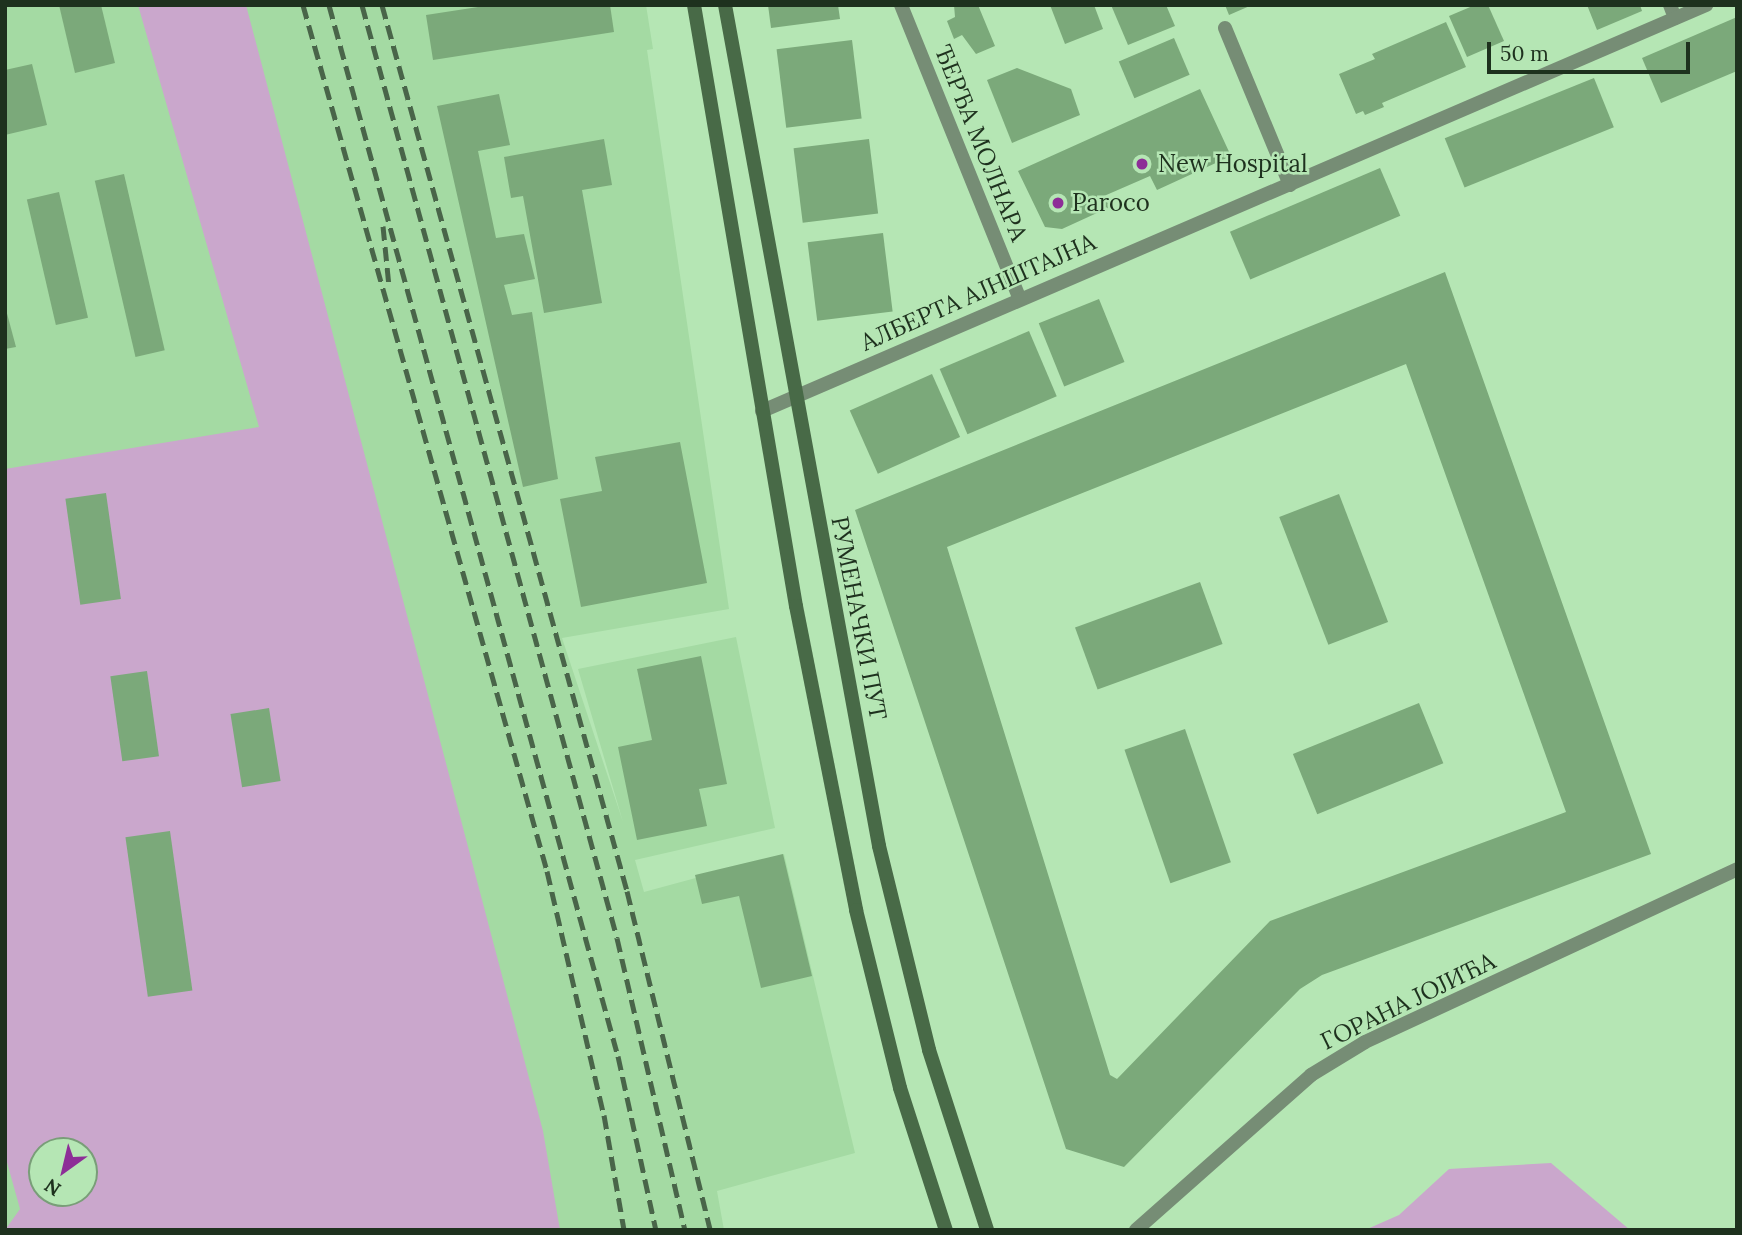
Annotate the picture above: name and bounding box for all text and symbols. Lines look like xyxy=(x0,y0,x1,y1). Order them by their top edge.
scale bar xyxy=(1490,28,1693,72)
text: 50 m xyxy=(1500,40,1549,67)
street label: ЂЕРЂА МОЛНАРА xyxy=(929,41,1033,245)
place label: New Hospital xyxy=(1158,150,1307,178)
marker: New Hospital xyxy=(1132,154,1152,174)
place label: Paroco xyxy=(1072,189,1150,217)
marker: Paroco xyxy=(1050,195,1066,211)
street label: АЛБЕРТА АЈНШТАЈНА xyxy=(856,227,1100,357)
street label: РУМЕНАЧКИ ПУТ xyxy=(825,514,893,722)
street label: ГОРАНА ЈОЈИЋА xyxy=(1316,946,1500,1056)
north arrow xyxy=(28,1137,98,1207)
text: N xyxy=(40,1174,65,1202)

